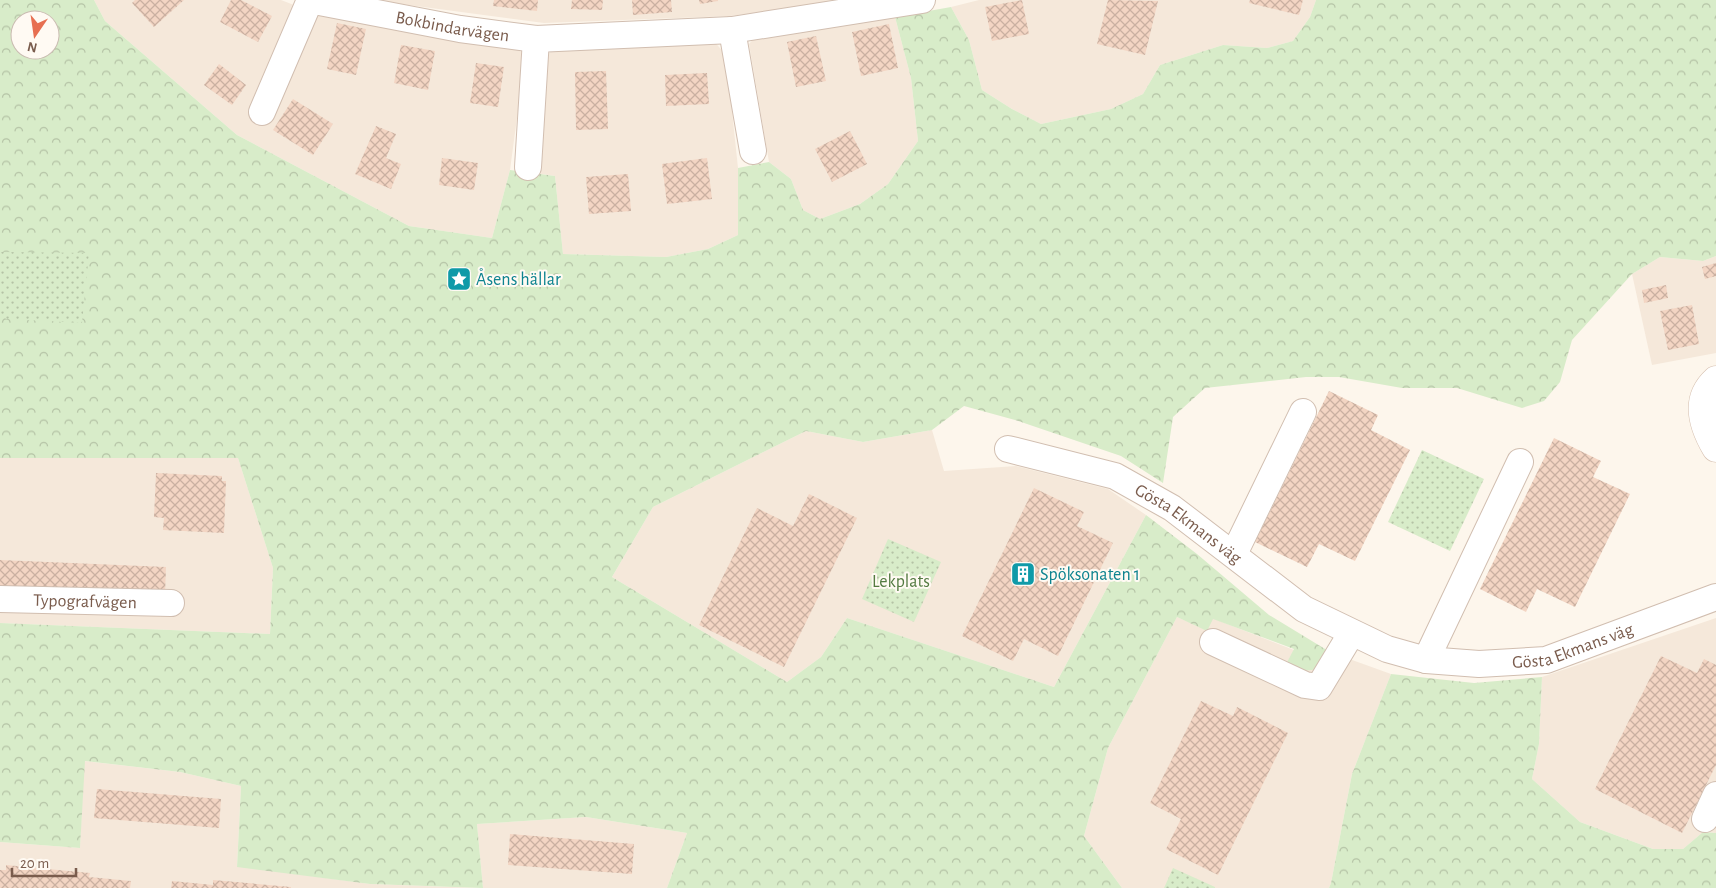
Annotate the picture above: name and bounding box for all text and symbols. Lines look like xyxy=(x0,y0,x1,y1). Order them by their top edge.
street label: Bokbindarvägen xyxy=(394,9,510,45)
north arrow xyxy=(10,10,60,60)
text: N xyxy=(26,39,39,55)
place icon: Åsens hällar xyxy=(446,266,472,292)
place label: Åsens hällar xyxy=(476,268,561,289)
street label: Gösta Ekmans väg xyxy=(1132,481,1245,568)
building icon: Spöksonaten 1 xyxy=(1010,561,1036,587)
place label: Spöksonaten 1 xyxy=(1040,566,1140,584)
park label: Lekplats xyxy=(872,573,930,591)
street label: Typografvägen xyxy=(33,592,137,612)
street label: Gösta Ekmans väg xyxy=(1512,620,1636,672)
scale bar xyxy=(12,846,76,878)
text: 20 m xyxy=(20,856,49,871)

